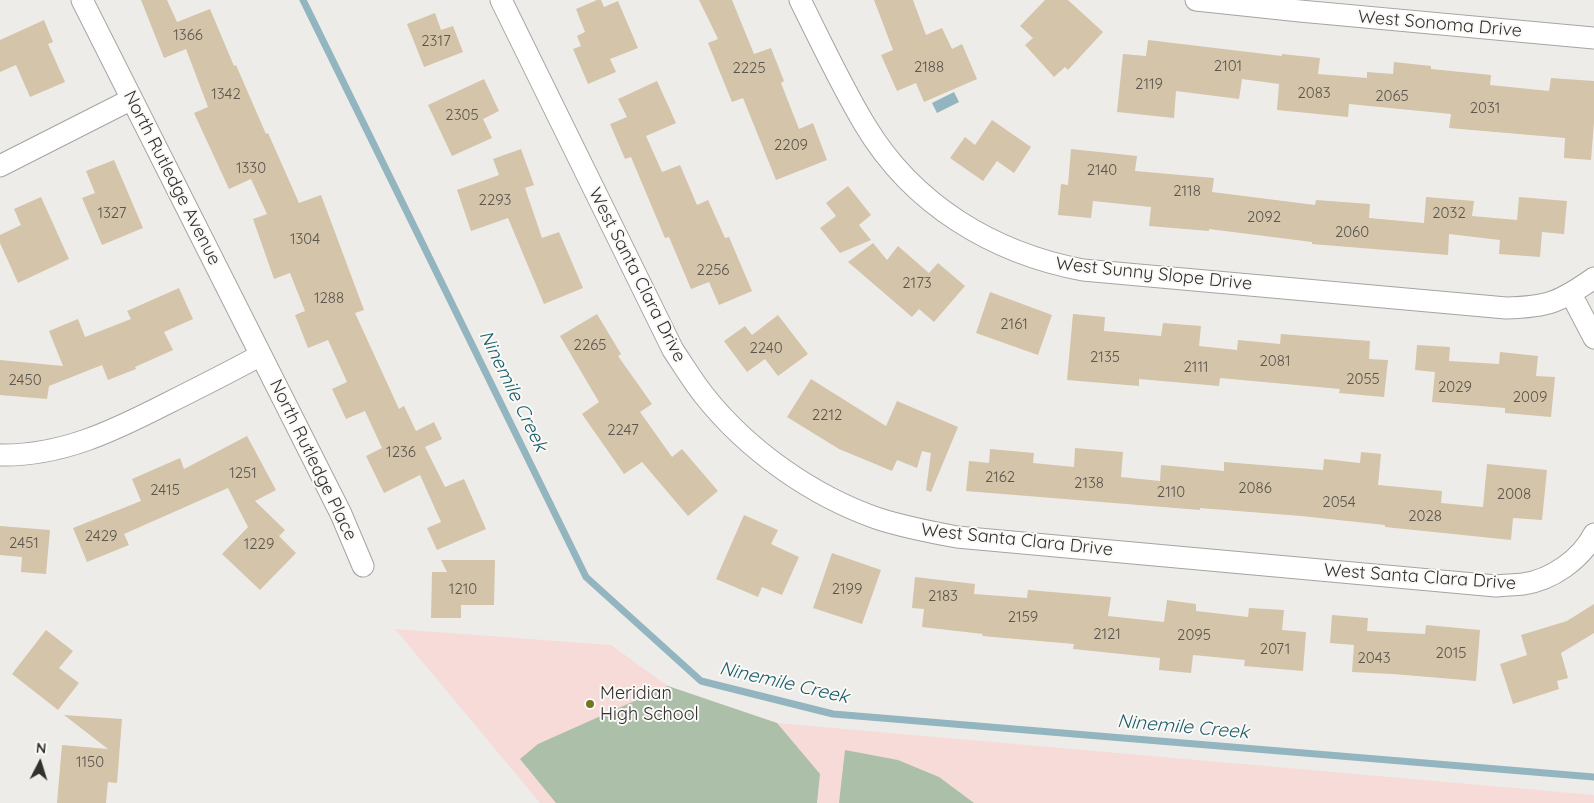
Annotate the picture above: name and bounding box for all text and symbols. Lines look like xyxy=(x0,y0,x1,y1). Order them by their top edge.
street label: West Sonoma Drive xyxy=(1357,6,1523,42)
house number: 1366 xyxy=(173,26,203,44)
house number: 2317 xyxy=(421,32,451,50)
house number: 2101 xyxy=(1214,57,1242,75)
house number: 2188 xyxy=(914,58,944,76)
house number: 2225 xyxy=(732,59,766,77)
house number: 2119 xyxy=(1135,75,1163,93)
house number: 2083 xyxy=(1297,84,1331,102)
house number: 1342 xyxy=(211,85,241,103)
street label: North Rutledge Avenue xyxy=(119,87,225,269)
house number: 2065 xyxy=(1375,87,1409,105)
house number: 2031 xyxy=(1470,99,1500,117)
house number: 2305 xyxy=(445,106,479,124)
house number: 2209 xyxy=(774,136,808,154)
house number: 1330 xyxy=(236,159,266,177)
house number: 2140 xyxy=(1087,161,1117,179)
house number: 2118 xyxy=(1173,182,1201,200)
street label: West Santa Clara Drive xyxy=(584,184,690,366)
house number: 2293 xyxy=(479,191,511,209)
house number: 1327 xyxy=(97,204,127,222)
house number: 2032 xyxy=(1432,204,1466,222)
house number: 2092 xyxy=(1247,208,1281,226)
house number: 2060 xyxy=(1335,223,1369,241)
house number: 1304 xyxy=(290,230,320,248)
street label: West Sunny Slope Drive xyxy=(1055,253,1253,295)
house number: 2256 xyxy=(697,261,729,279)
house number: 2173 xyxy=(902,274,932,292)
house number: 1288 xyxy=(314,289,344,307)
house number: 2161 xyxy=(1000,315,1028,333)
water label: Ninemile Creek xyxy=(474,327,552,455)
house number: 2265 xyxy=(574,336,606,354)
house number: 2240 xyxy=(749,339,783,357)
house number: 2135 xyxy=(1090,348,1120,366)
house number: 2081 xyxy=(1260,352,1290,370)
house number: 2111 xyxy=(1184,358,1208,376)
house number: 2055 xyxy=(1346,370,1380,388)
house number: 2450 xyxy=(8,371,42,389)
street label: North Rutledge Place xyxy=(265,376,361,544)
house number: 2029 xyxy=(1438,378,1472,396)
house number: 2009 xyxy=(1513,388,1547,406)
house number: 2212 xyxy=(812,406,842,424)
house number: 2247 xyxy=(607,421,639,439)
house number: 1236 xyxy=(386,443,416,461)
house number: 1251 xyxy=(229,464,257,482)
house number: 2162 xyxy=(985,468,1015,486)
house number: 2138 xyxy=(1074,474,1104,492)
house number: 2086 xyxy=(1238,479,1272,497)
house number: 2415 xyxy=(150,481,180,499)
house number: 2110 xyxy=(1157,483,1185,501)
house number: 2008 xyxy=(1497,485,1531,503)
house number: 2054 xyxy=(1322,493,1356,511)
house number: 2028 xyxy=(1408,507,1442,525)
street label: West Santa Clara Drive xyxy=(920,519,1114,561)
house number: 2429 xyxy=(85,527,117,545)
house number: 2451 xyxy=(9,534,39,552)
house number: 1229 xyxy=(244,535,274,553)
street label: West Santa Clara Drive xyxy=(1323,560,1517,594)
house number: 1210 xyxy=(449,580,477,598)
house number: 2199 xyxy=(832,580,862,598)
house number: 2183 xyxy=(928,587,958,605)
house number: 2159 xyxy=(1008,608,1038,626)
house number: 2121 xyxy=(1093,625,1121,643)
house number: 2095 xyxy=(1177,626,1211,644)
house number: 2071 xyxy=(1260,640,1290,658)
house number: 2015 xyxy=(1436,644,1466,662)
house number: 2043 xyxy=(1358,649,1390,667)
water label: Ninemile Creek xyxy=(717,657,851,709)
place label: Meridian High School xyxy=(600,683,699,726)
marker: Meridian High School xyxy=(584,698,596,710)
water label: Ninemile Creek xyxy=(1116,710,1250,744)
north arrow xyxy=(15,738,65,788)
text: N xyxy=(35,739,47,757)
house number: 1150 xyxy=(76,753,104,771)

